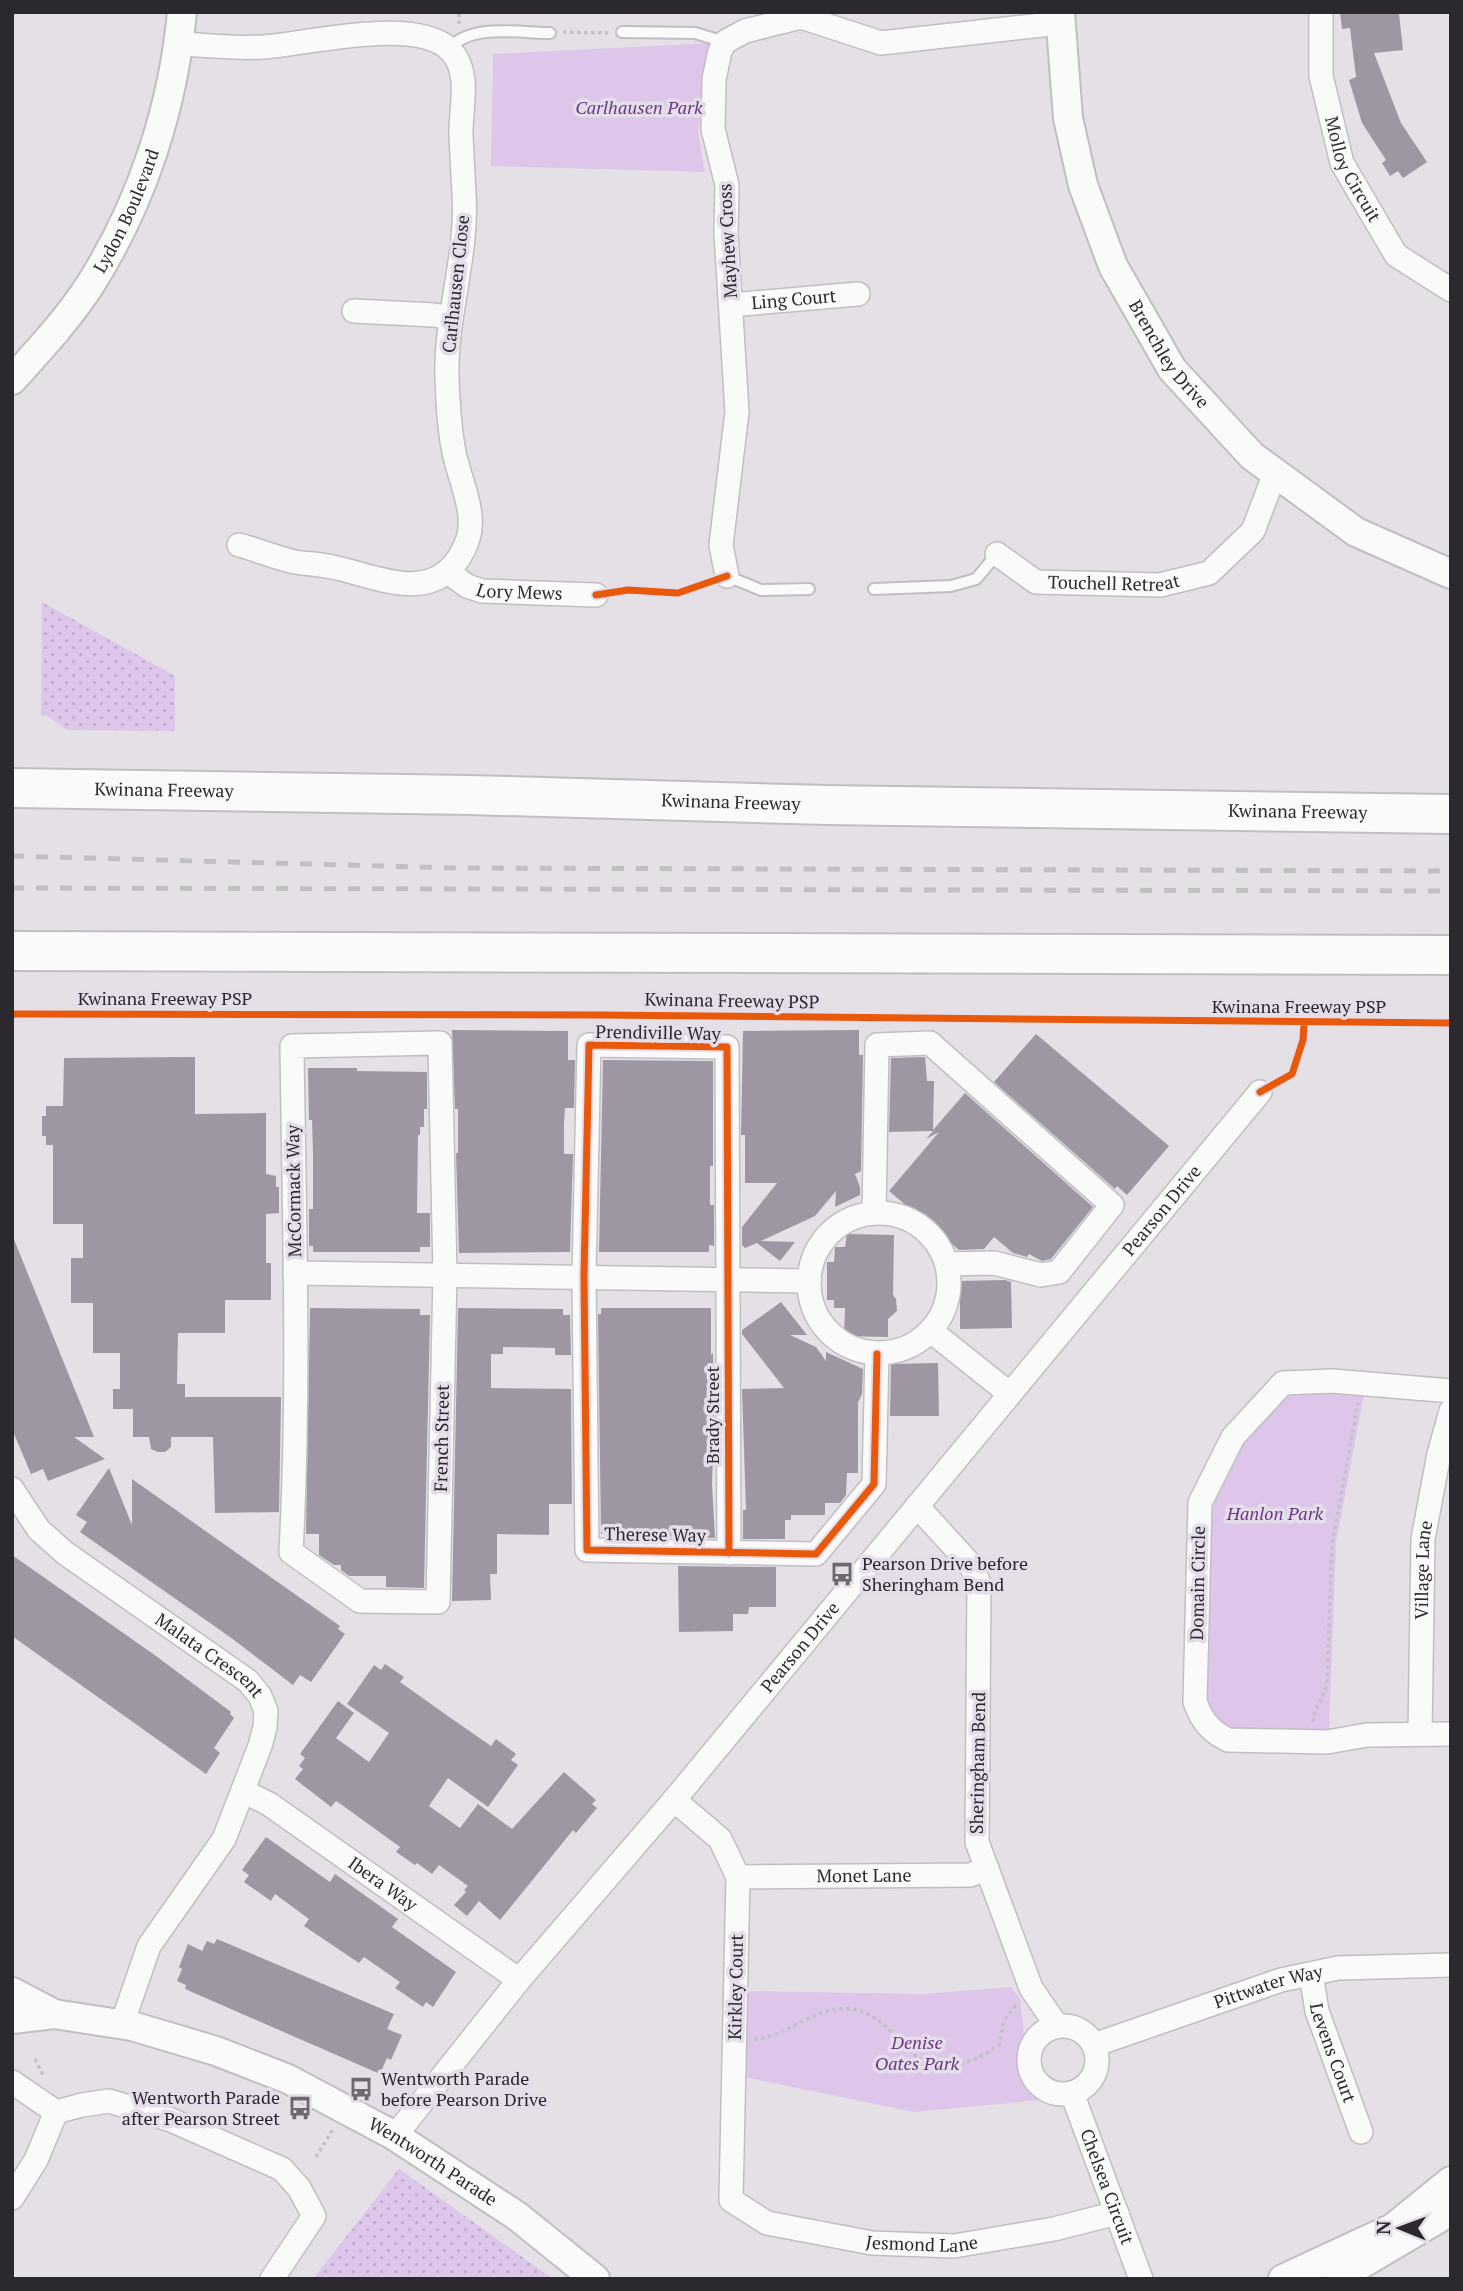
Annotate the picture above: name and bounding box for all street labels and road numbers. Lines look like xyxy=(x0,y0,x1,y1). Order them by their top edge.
street label: Molloy Circuit xyxy=(1320,114,1387,226)
street label: Lydon Boulevard xyxy=(87,145,164,277)
street label: Mayhew Cross xyxy=(712,183,742,299)
street label: Carlhausen Close xyxy=(436,214,474,354)
street label: Ling Court xyxy=(750,283,837,314)
street label: Brenchley Drive xyxy=(1124,295,1215,413)
street label: Touchell Retreat xyxy=(1048,568,1182,596)
street label: Lory Mews xyxy=(473,577,563,605)
street label: Kwinana Freeway xyxy=(94,776,235,802)
street label: Kwinana Freeway xyxy=(661,787,802,815)
street label: Kwinana Freeway xyxy=(1228,798,1368,824)
street label: Kwinana Freeway PSP xyxy=(78,986,253,1010)
street label: Kwinana Freeway PSP xyxy=(644,986,820,1014)
street label: Kwinana Freeway PSP xyxy=(1212,994,1387,1018)
street label: Prendiville Way xyxy=(595,1019,722,1045)
street label: McCormack Way xyxy=(280,1124,306,1257)
street label: Pearson Drive xyxy=(1116,1159,1206,1260)
street label: Brady Street xyxy=(700,1365,724,1464)
street label: French Street xyxy=(428,1384,454,1492)
street label: Village Lane xyxy=(1409,1518,1437,1620)
street label: Therese Way xyxy=(604,1521,707,1547)
street label: Domain Circle xyxy=(1184,1525,1210,1640)
street label: Pearson Drive xyxy=(755,1596,844,1697)
street label: Malata Crescent xyxy=(151,1607,270,1703)
street label: Sheringham Bend xyxy=(964,1692,990,1834)
street label: Ibera Way xyxy=(344,1850,423,1916)
street label: Monet Lane xyxy=(816,1863,912,1887)
street label: Kirkley Court xyxy=(722,1934,748,2040)
street label: Pittwater Way xyxy=(1210,1958,1326,2013)
street label: Levens Court xyxy=(1305,2001,1362,2106)
street label: Wentworth Parade xyxy=(365,2111,502,2211)
street label: Chelsea Circuit xyxy=(1075,2125,1140,2248)
street label: Jesmond Lane xyxy=(864,2229,980,2257)

